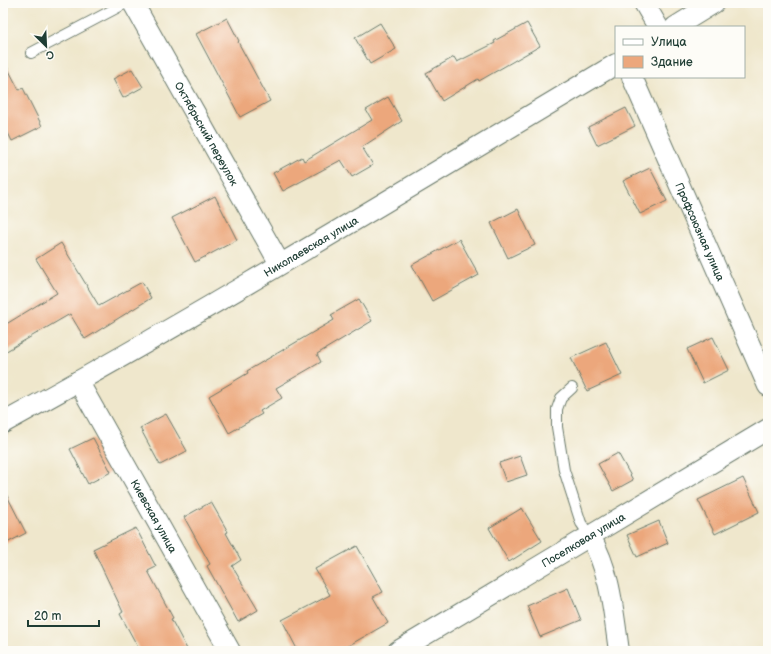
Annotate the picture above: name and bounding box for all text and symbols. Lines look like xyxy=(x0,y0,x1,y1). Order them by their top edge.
north arrow xyxy=(26,26,66,66)
legend xyxy=(615,26,745,78)
text: Улица xyxy=(651,35,687,50)
text: С xyxy=(43,47,56,62)
text: Здание xyxy=(651,55,693,70)
street label: Октябрьский переулок xyxy=(172,80,241,188)
street label: Профсоюзная улица xyxy=(672,181,727,284)
street label: Николаевская улица xyxy=(262,214,361,280)
street label: Киевская улица xyxy=(128,477,180,556)
street label: Поселковая улица xyxy=(539,510,628,570)
scale bar xyxy=(28,602,99,628)
text: 20 m xyxy=(34,609,61,624)

